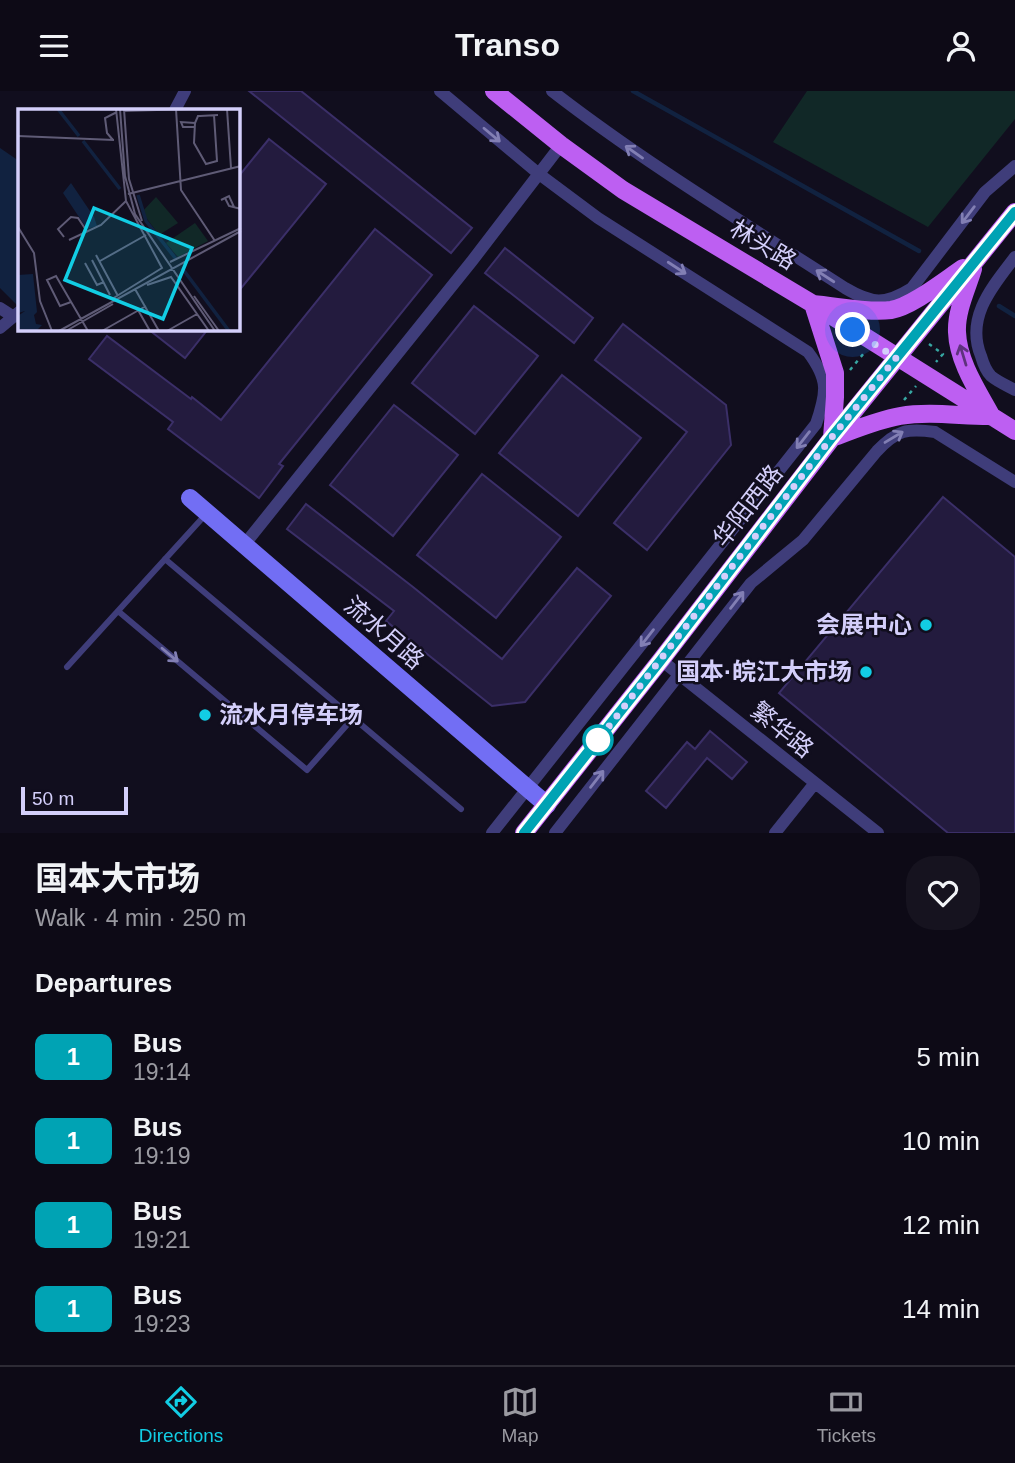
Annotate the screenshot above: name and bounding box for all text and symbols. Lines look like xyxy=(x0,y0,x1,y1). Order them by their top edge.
icon: menu xyxy=(35,27,73,65)
text: Transo xyxy=(455,27,560,63)
icon: person xyxy=(942,27,980,65)
inset map xyxy=(18,109,240,331)
one-way arrow xyxy=(483,127,501,143)
one-way arrow xyxy=(625,145,644,159)
one-way arrow xyxy=(960,205,975,224)
street label: 林头路 xyxy=(725,214,801,275)
one-way arrow xyxy=(666,261,686,275)
one-way arrow xyxy=(816,268,836,282)
your location xyxy=(835,312,870,347)
one-way arrow xyxy=(955,344,968,366)
one-way arrow xyxy=(796,430,811,449)
one-way arrow xyxy=(884,430,904,444)
street label: 华阳西路 xyxy=(707,460,788,552)
street label: 流水月路 xyxy=(339,591,429,674)
one-way arrow xyxy=(730,592,745,610)
place label: 会展中心 xyxy=(816,611,912,638)
marker: 会展中心 xyxy=(918,617,934,633)
one-way arrow xyxy=(639,628,654,646)
one-way arrow xyxy=(161,647,179,663)
place label: 国本·皖江大市场 xyxy=(676,658,852,685)
marker: 国本·皖江大市场 xyxy=(858,664,874,680)
street label: 繁华路 xyxy=(746,696,819,763)
place label: 流水月停车场 xyxy=(219,701,363,728)
marker: 流水月停车场 xyxy=(197,707,213,723)
unlabelled marker xyxy=(583,725,613,755)
one-way arrow xyxy=(589,771,605,789)
scale bar xyxy=(21,784,128,816)
text: 50 m xyxy=(32,788,74,809)
button: heart xyxy=(906,856,980,930)
text: 国本大市场 xyxy=(35,860,200,897)
text: Walk · 4 min · 250 m xyxy=(35,905,246,931)
text: Departures xyxy=(35,968,172,998)
text: Bus xyxy=(133,1028,182,1058)
text: 5 min xyxy=(916,1042,980,1072)
text: 1 xyxy=(67,1043,80,1070)
text: 19:14 xyxy=(133,1059,191,1085)
text: Bus xyxy=(133,1112,182,1142)
text: 10 min xyxy=(902,1126,980,1156)
text: 1 xyxy=(67,1127,80,1154)
text: 19:19 xyxy=(133,1143,191,1169)
text: Bus xyxy=(133,1196,182,1226)
text: 12 min xyxy=(902,1210,980,1240)
text: 1 xyxy=(67,1211,80,1238)
text: 19:21 xyxy=(133,1227,191,1253)
text: Bus xyxy=(133,1280,182,1310)
text: 14 min xyxy=(902,1294,980,1324)
text: 1 xyxy=(67,1295,80,1322)
text: 19:23 xyxy=(133,1311,191,1337)
tab: Directions xyxy=(139,1383,223,1447)
tab: Map xyxy=(501,1383,539,1447)
tab: Tickets xyxy=(817,1383,876,1447)

